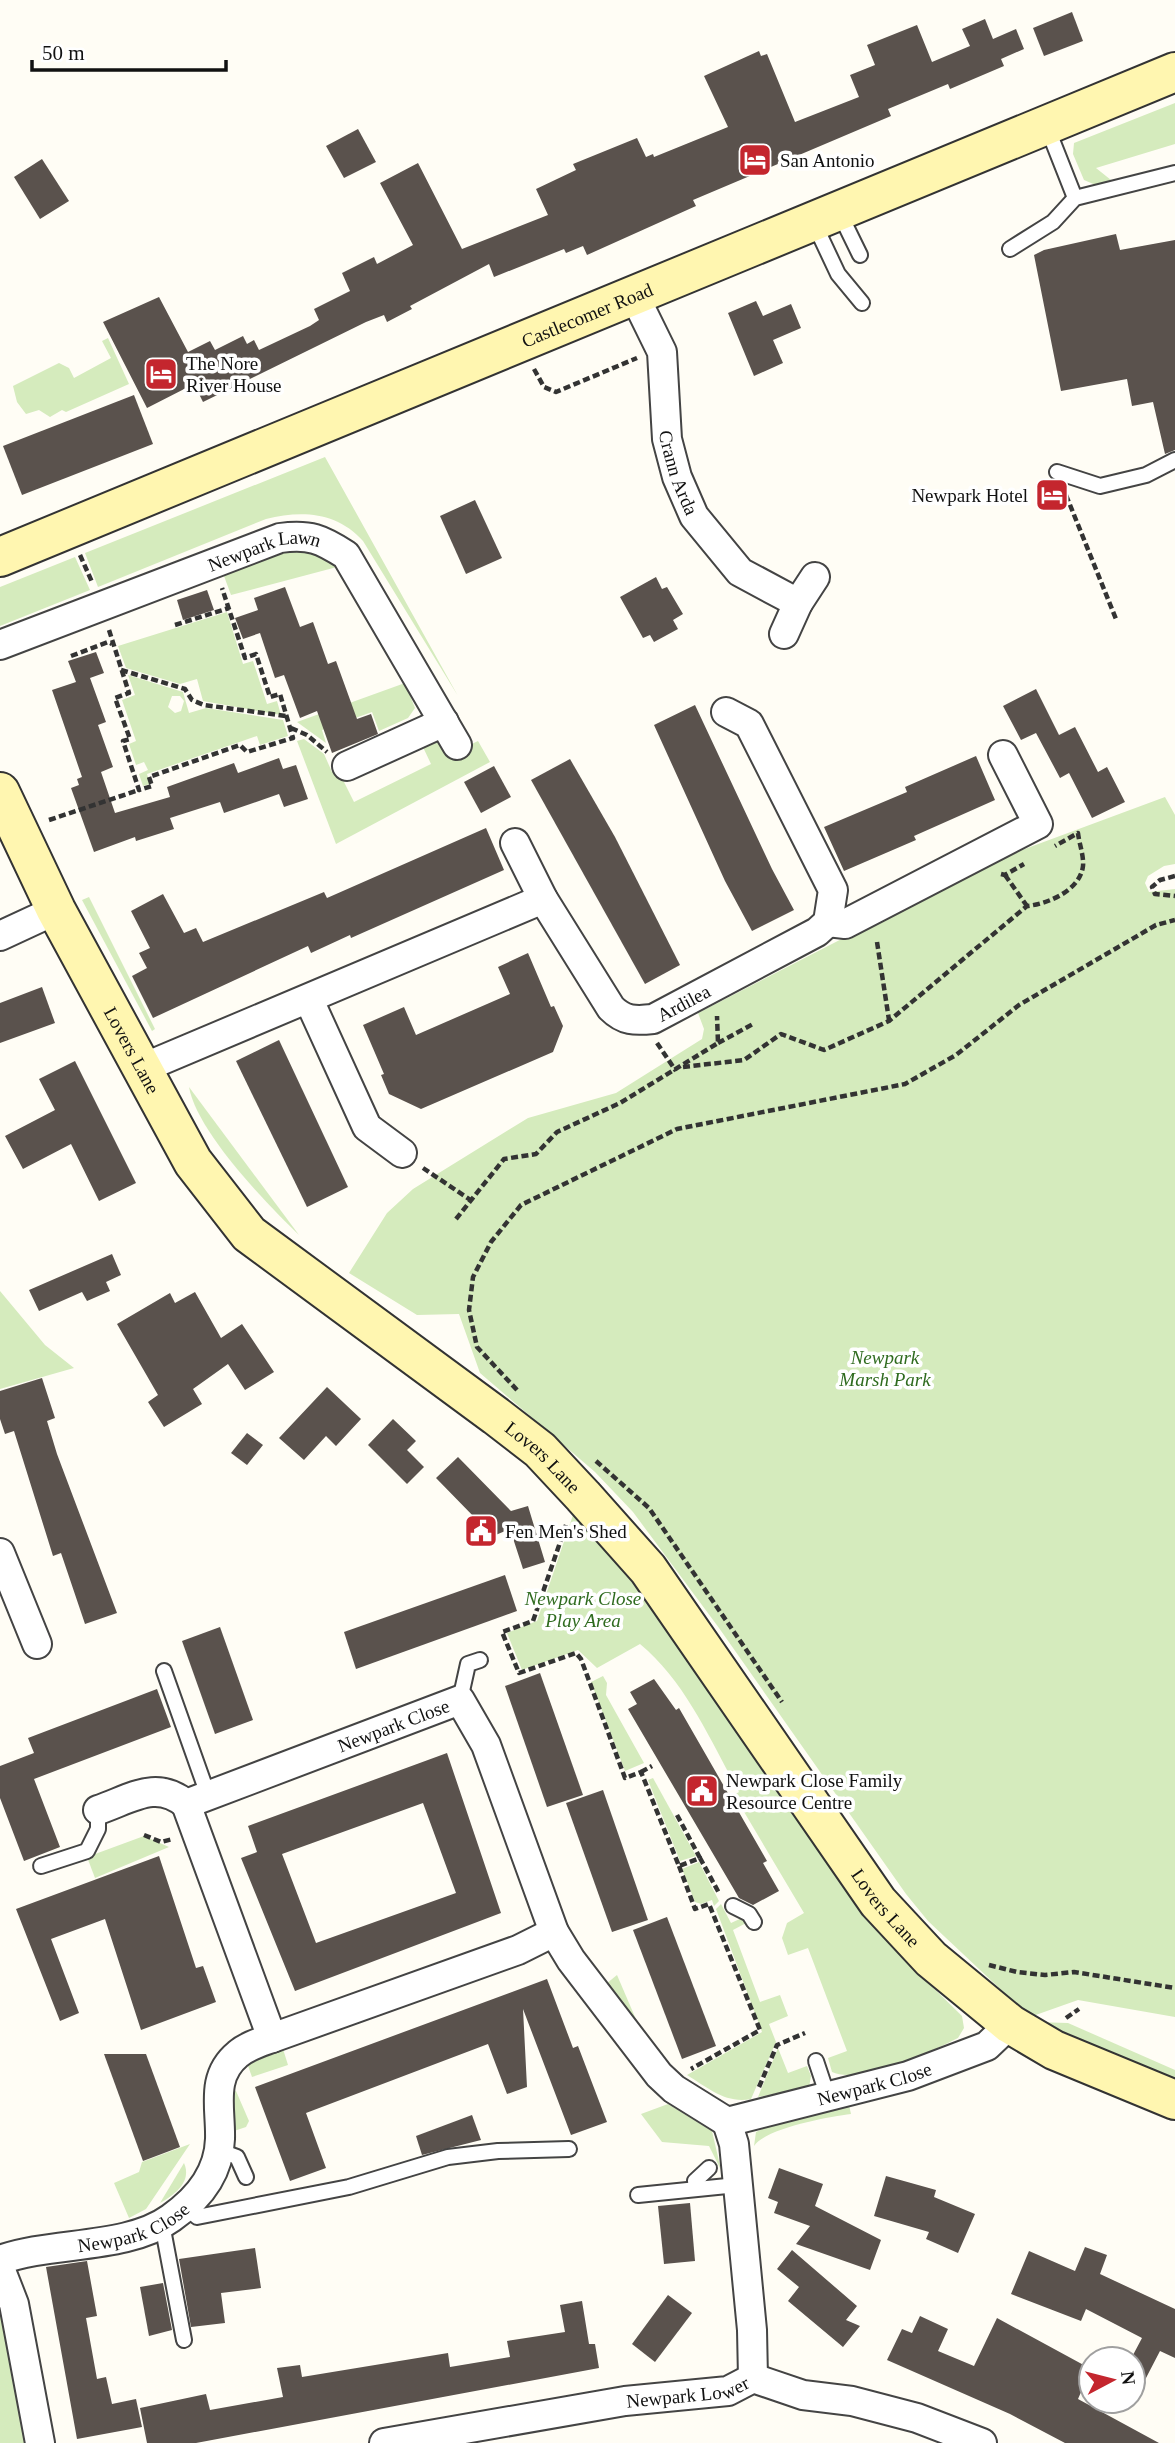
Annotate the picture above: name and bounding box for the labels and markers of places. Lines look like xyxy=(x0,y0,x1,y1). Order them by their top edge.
hotel icon: San Antonio xyxy=(736,141,774,179)
place label: San Antonio xyxy=(780,150,874,171)
place label: The Nore River House xyxy=(186,353,282,396)
hotel icon: The Nore River House xyxy=(142,355,180,393)
hotel icon: Newpark Hotel xyxy=(1033,476,1071,514)
place label: Newpark Hotel xyxy=(911,485,1028,506)
public building icon: Fen Men's Shed xyxy=(462,1512,500,1550)
place label: Fen Men's Shed xyxy=(505,1521,627,1542)
place label: Newpark Close Family Resource Centre xyxy=(726,1770,903,1813)
public building icon: Newpark Close Family Resource Centre xyxy=(683,1772,721,1810)

